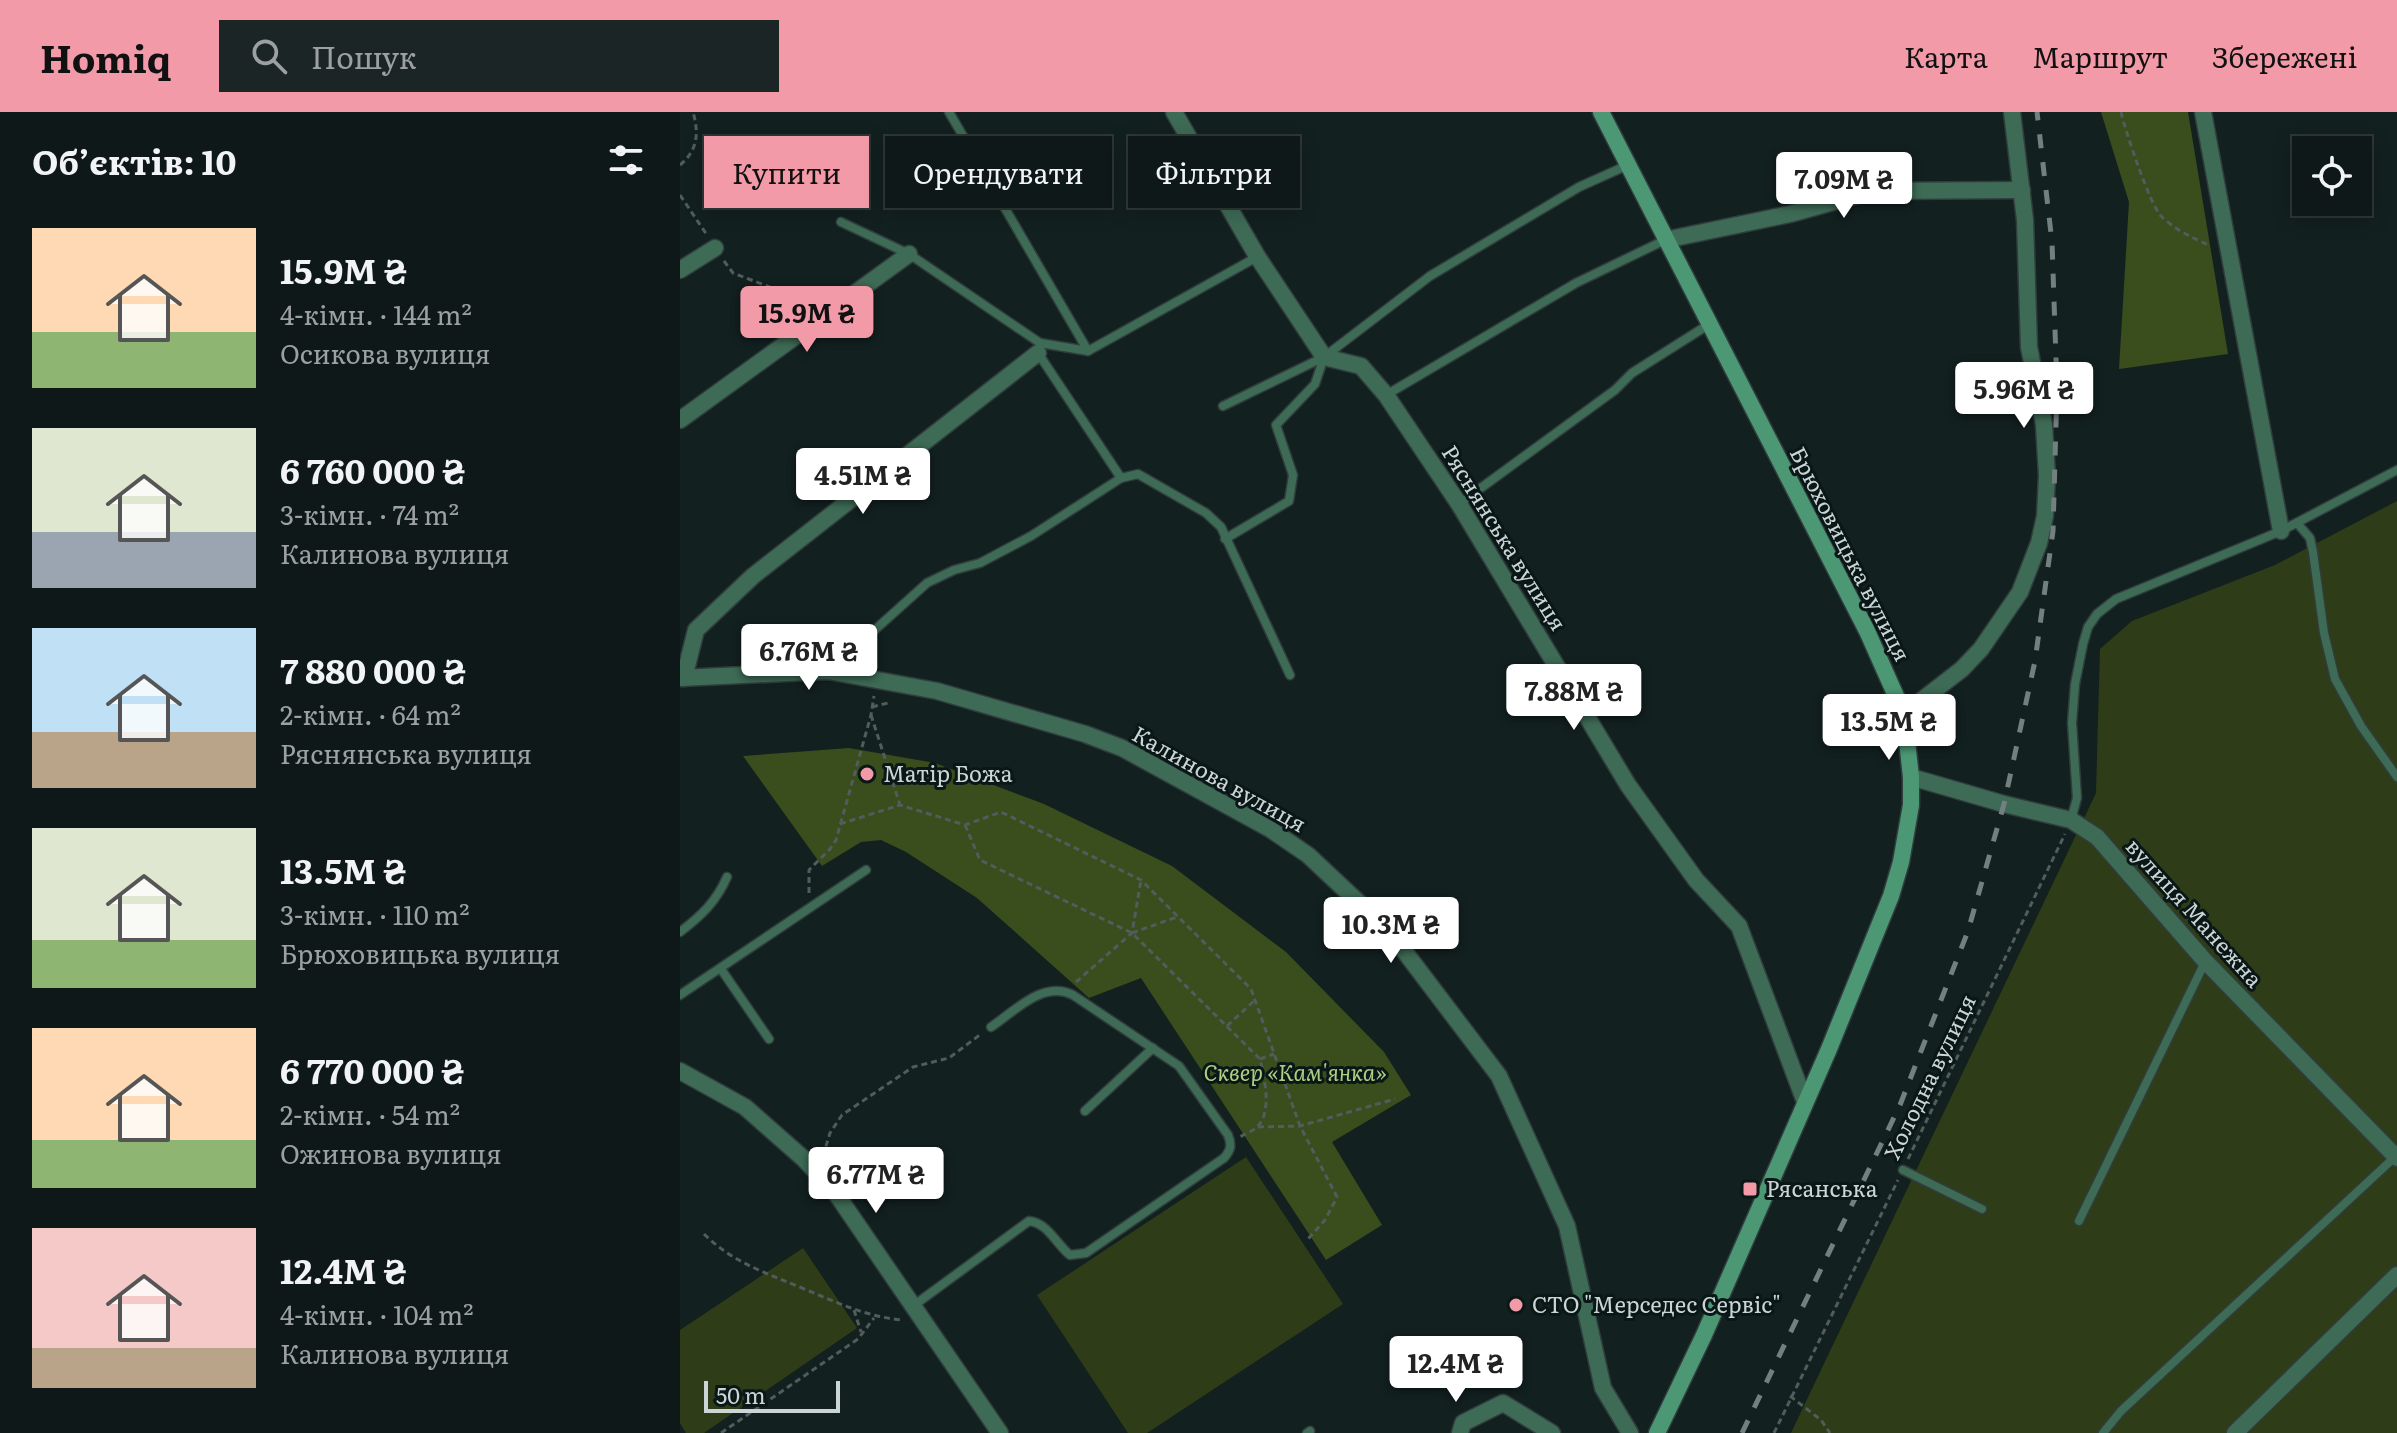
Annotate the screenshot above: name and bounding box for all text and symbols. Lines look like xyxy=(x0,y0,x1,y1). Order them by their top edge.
search box xyxy=(219,20,779,92)
text: Homiq xyxy=(40,28,171,85)
icon: search xyxy=(247,34,291,78)
text: Пошук xyxy=(311,34,416,78)
text: Карта xyxy=(1904,35,1988,77)
text: Маршрут xyxy=(2032,35,2168,77)
text: Збережені xyxy=(2212,35,2357,77)
text: Об’єктів: 10 xyxy=(32,135,236,185)
chip: Купити xyxy=(704,136,869,208)
chip: Орендувати xyxy=(885,136,1112,208)
chip: Фільтри xyxy=(1128,136,1300,208)
map controls xyxy=(2292,136,2372,216)
button: locate xyxy=(2292,136,2372,216)
icon: filters xyxy=(604,138,648,182)
pin: 7.09M ₴ xyxy=(1770,152,1918,220)
text: 7.09M ₴ xyxy=(1794,158,1894,197)
text: 15.9M ₴ xyxy=(280,244,407,294)
icon: home xyxy=(96,260,192,356)
pin: 15.9M ₴ xyxy=(733,286,881,354)
text: 15.9M ₴ xyxy=(758,292,856,331)
text: 4-кімн. · 144 m² xyxy=(280,294,472,333)
text: Осикова вулиця xyxy=(280,333,490,372)
pin: 5.96M ₴ xyxy=(1950,362,2098,430)
text: 5.96M ₴ xyxy=(1973,368,2075,407)
street label: Ряснянська вулиця xyxy=(1435,438,1576,636)
street label: Брюховицька вулиця xyxy=(1783,440,1920,666)
text: 6 760 000 ₴ xyxy=(280,444,465,494)
pin: 4.51M ₴ xyxy=(789,448,937,516)
text: 4.51M ₴ xyxy=(814,454,912,493)
icon: home xyxy=(96,460,192,556)
text: 3-кімн. · 74 m² xyxy=(280,494,459,533)
text: Калинова вулиця xyxy=(280,533,509,572)
pin: 6.76M ₴ xyxy=(735,624,883,692)
text: 6.76M ₴ xyxy=(759,630,859,669)
text: 7 880 000 ₴ xyxy=(280,644,466,694)
icon: home xyxy=(96,660,192,756)
pin: 7.88M ₴ xyxy=(1500,664,1648,732)
text: 7.88M ₴ xyxy=(1524,670,1624,709)
text: 2-кімн. · 64 m² xyxy=(280,694,461,733)
pin: 13.5M ₴ xyxy=(1815,694,1963,762)
text: 13.5M ₴ xyxy=(1841,700,1937,739)
street label: Калинова вулиця xyxy=(1127,716,1313,839)
text: Ряснянська вулиця xyxy=(280,733,532,772)
place label: Матір Божа xyxy=(883,756,1013,789)
marker: Матір Божа xyxy=(858,765,876,783)
street label: вулиця Манежна xyxy=(2119,830,2271,994)
text: 13.5M ₴ xyxy=(280,844,406,894)
icon: home xyxy=(96,860,192,956)
text: 3-кімн. · 110 m² xyxy=(280,894,470,933)
pin: 10.3M ₴ xyxy=(1317,897,1465,965)
text: 10.3M ₴ xyxy=(1342,903,1440,942)
text: Брюховицька вулиця xyxy=(280,933,560,972)
street label: Холодна вулиця xyxy=(1874,988,1983,1164)
text: 6 770 000 ₴ xyxy=(280,1044,464,1094)
park label: Сквер «Кам'янка» xyxy=(1204,1055,1386,1088)
icon: home xyxy=(96,1060,192,1156)
text: 2-кімн. · 54 m² xyxy=(280,1094,460,1133)
text: Ожинова вулиця xyxy=(280,1133,502,1172)
pin: 6.77M ₴ xyxy=(802,1147,950,1215)
text: 6.77M ₴ xyxy=(827,1153,925,1192)
place label: Рясанська xyxy=(1766,1171,1878,1204)
marker: Рясанська xyxy=(1741,1180,1759,1198)
text: 12.4M ₴ xyxy=(280,1244,407,1294)
icon: home xyxy=(96,1260,192,1356)
place label: СТО "Мерседес Сервіс" xyxy=(1532,1287,1781,1320)
text: 4-кімн. · 104 m² xyxy=(280,1294,474,1333)
marker: СТО "Мерседес Сервіс" xyxy=(1507,1296,1525,1314)
text: Калинова вулиця xyxy=(280,1333,509,1372)
pin: 12.4M ₴ xyxy=(1382,1336,1530,1404)
text: 12.4M ₴ xyxy=(1408,1342,1504,1381)
scale bar xyxy=(704,1377,840,1413)
text: 50 m xyxy=(716,1378,766,1411)

